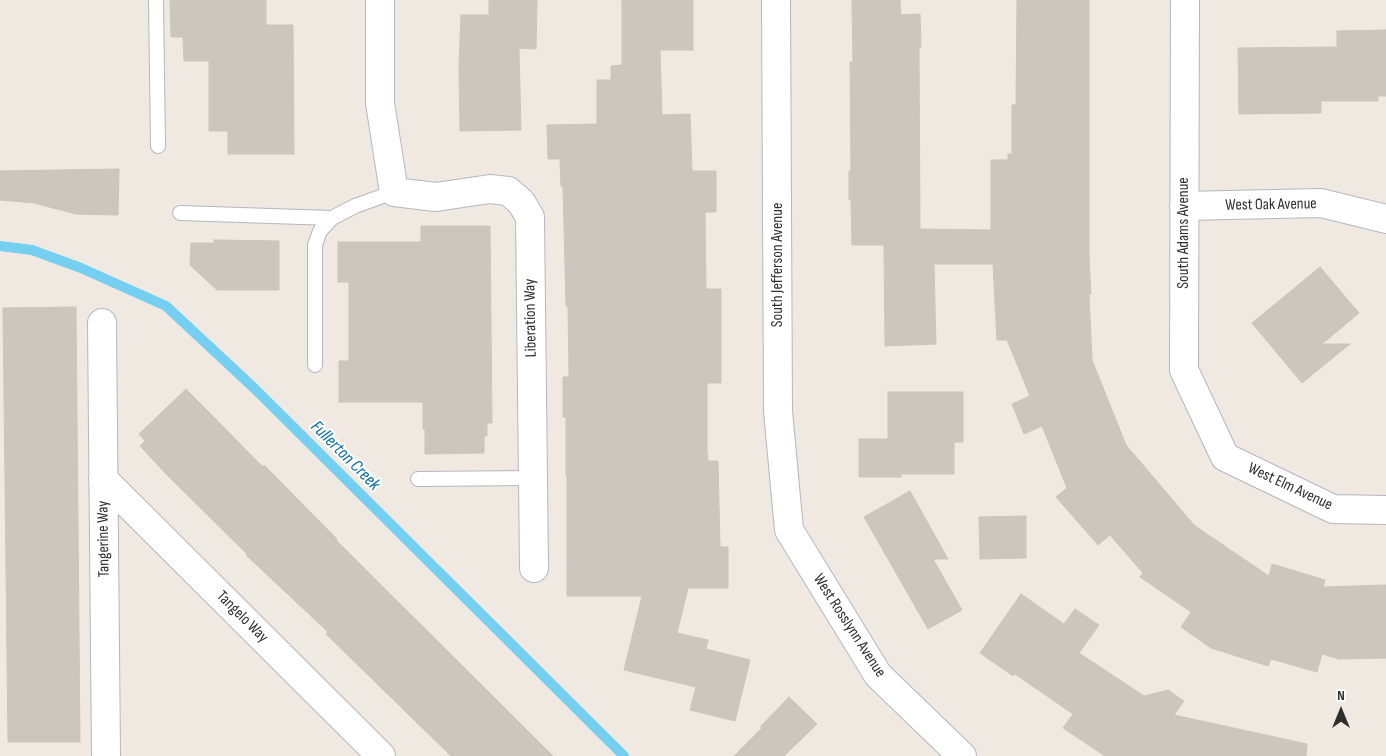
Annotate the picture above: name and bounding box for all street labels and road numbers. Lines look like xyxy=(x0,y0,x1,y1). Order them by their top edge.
street label: South Adams Avenue xyxy=(1174,177,1194,289)
street label: West Oak Avenue xyxy=(1225,195,1317,215)
street label: South Jefferson Avenue xyxy=(768,203,788,327)
street label: Liberation Way xyxy=(521,279,541,357)
street label: West Elm Avenue xyxy=(1245,459,1335,515)
street label: Tangerine Way xyxy=(94,500,114,578)
street label: West Rosslynn Avenue xyxy=(808,571,890,681)
street label: Tangelo Way xyxy=(212,587,272,647)

